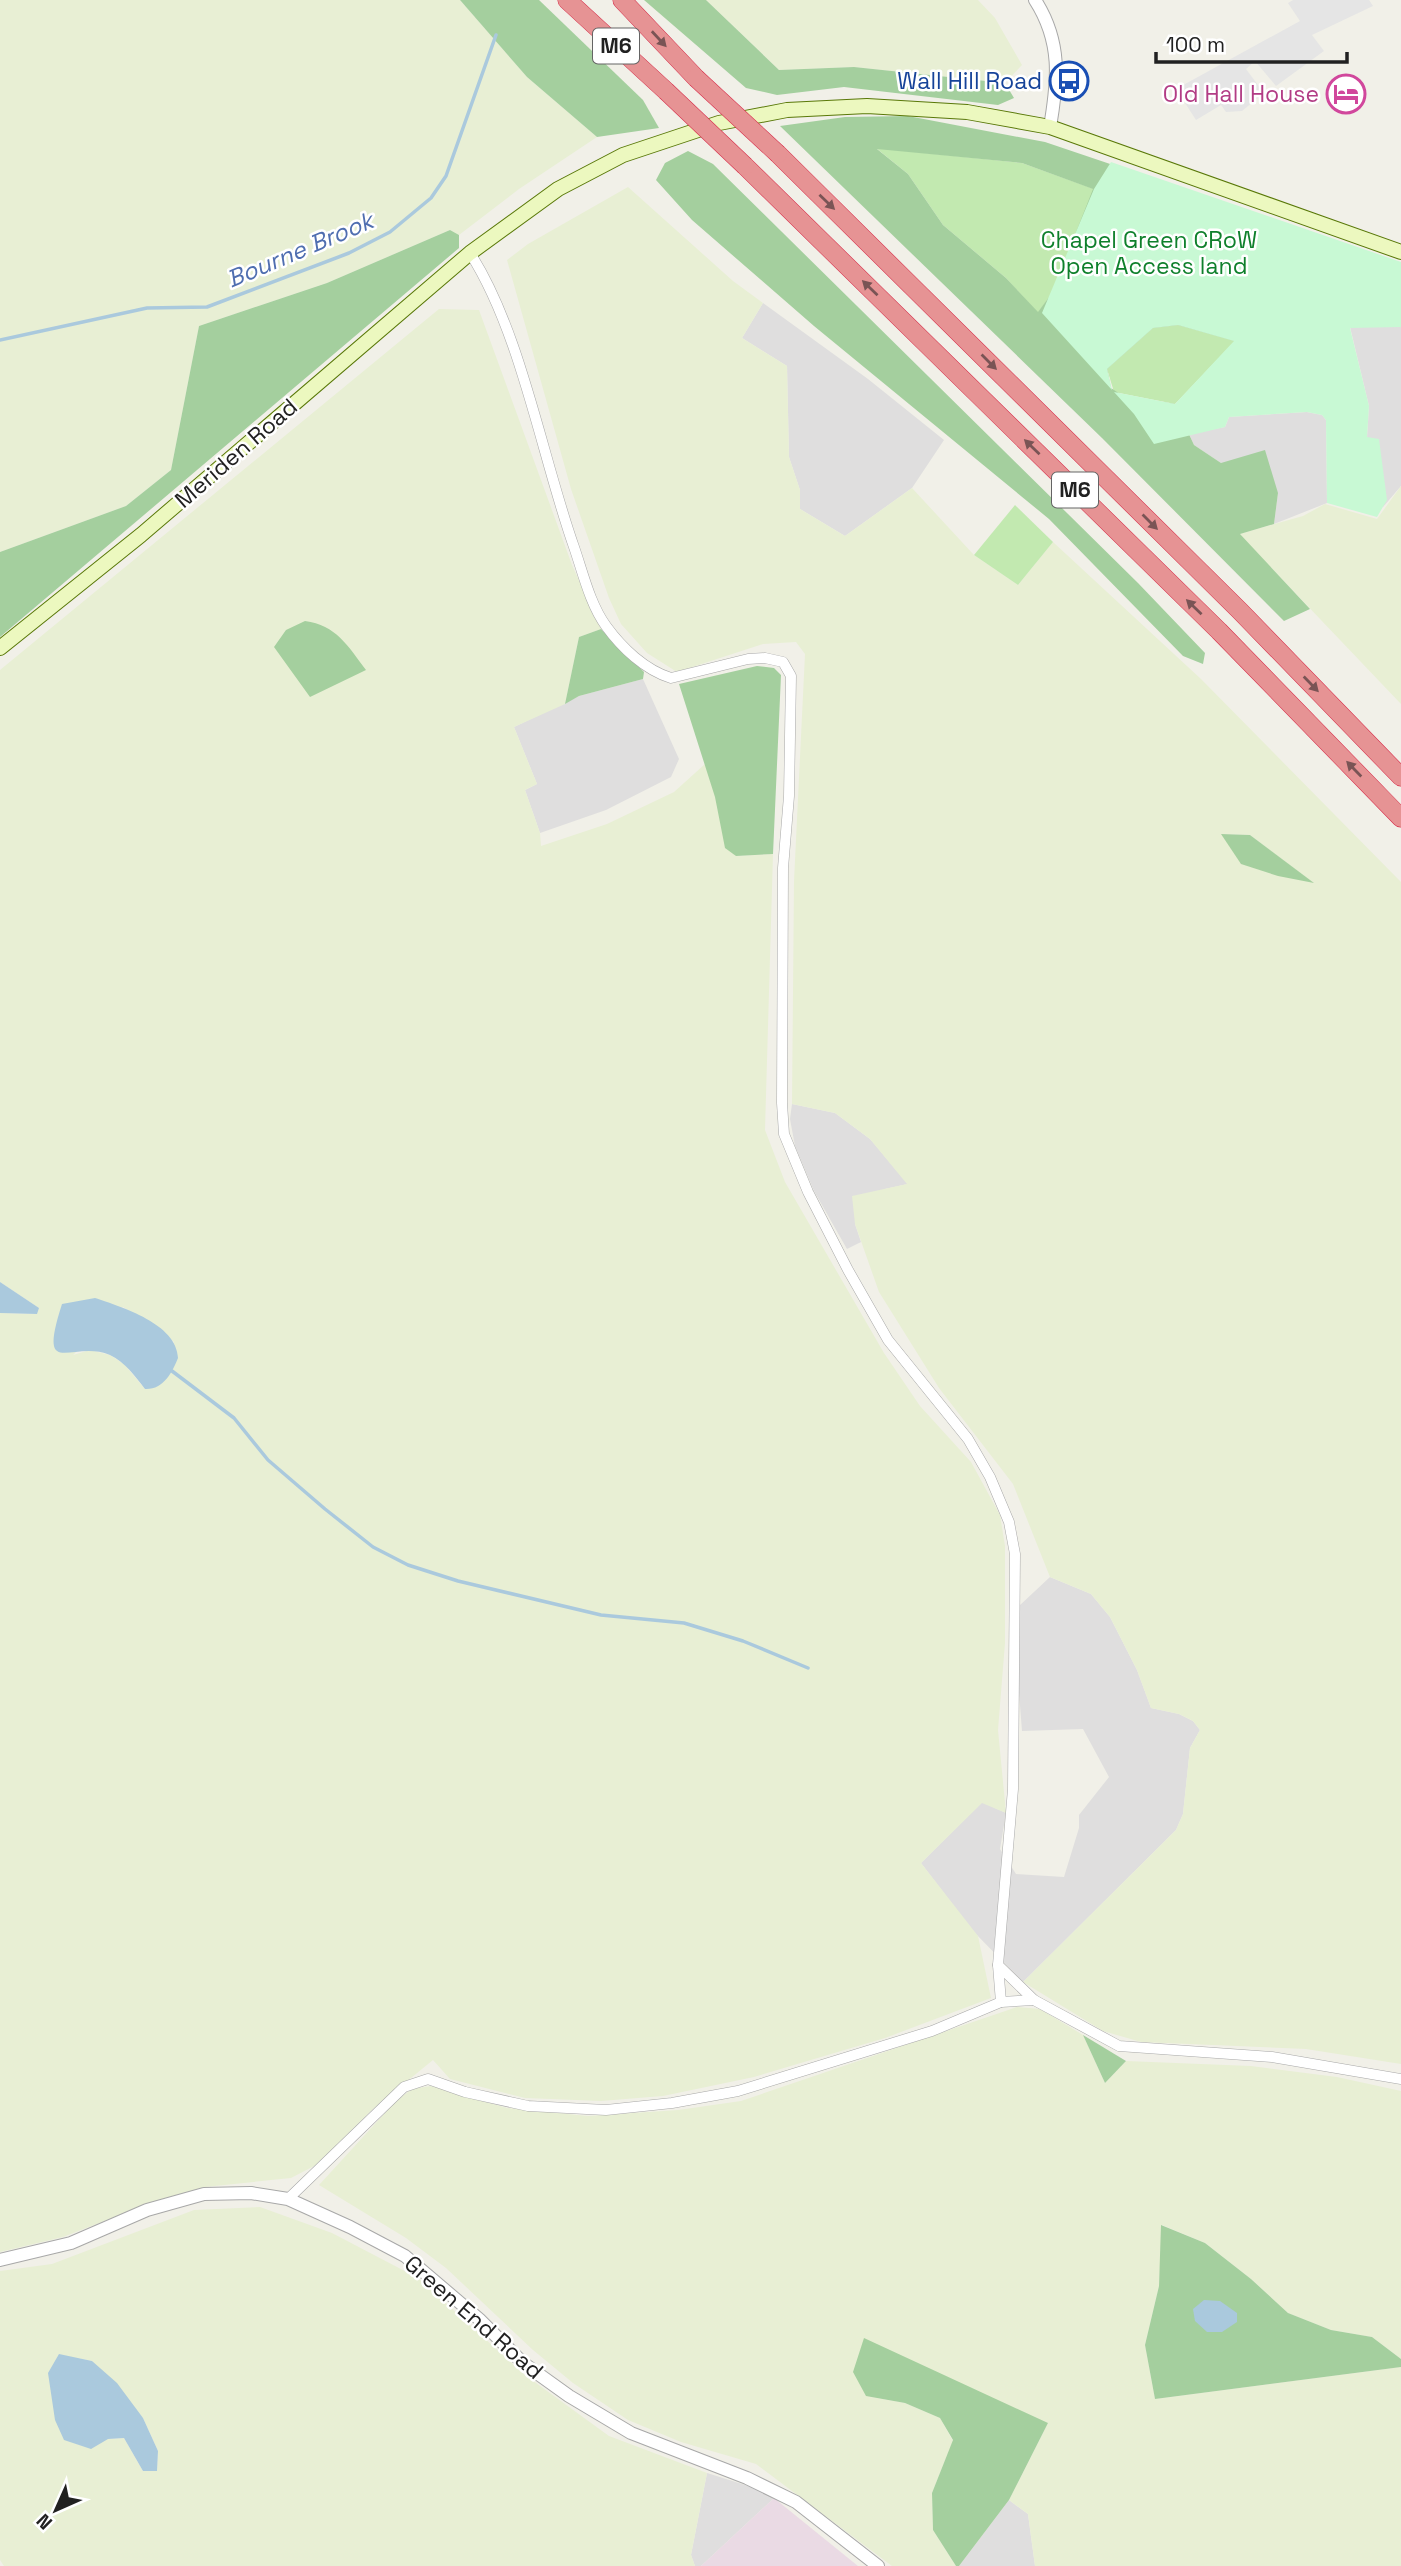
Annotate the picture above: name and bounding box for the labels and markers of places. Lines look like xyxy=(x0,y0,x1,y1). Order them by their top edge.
bus stop icon: Wall Hill Road xyxy=(1048,60,1090,102)
place label: Wall Hill Road xyxy=(897,66,1042,96)
hotel icon: Old Hall House xyxy=(1325,73,1367,115)
place label: Old Hall House xyxy=(1163,79,1319,109)

